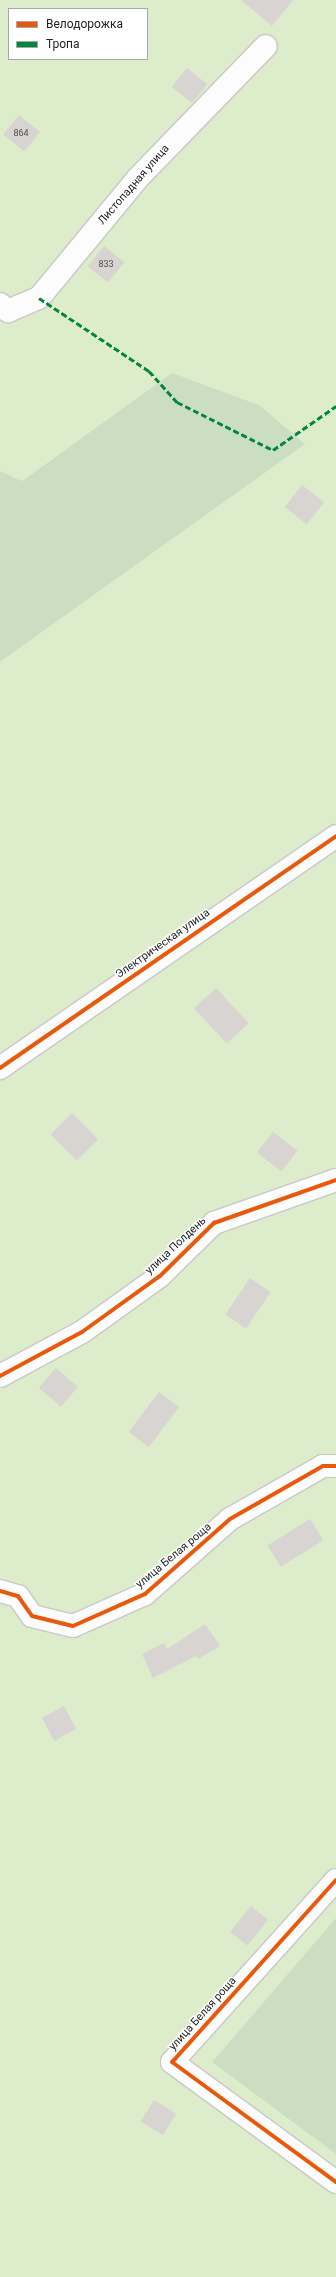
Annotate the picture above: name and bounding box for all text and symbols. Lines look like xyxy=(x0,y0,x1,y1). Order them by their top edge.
legend xyxy=(8,8,148,60)
text: Велодорожка xyxy=(46,17,123,31)
text: Тропа xyxy=(46,37,80,51)
house number: 864 xyxy=(13,128,29,138)
street label: Листопадная улица xyxy=(96,142,172,228)
house number: 833 xyxy=(98,259,114,269)
street label: Электрическая улица xyxy=(113,907,213,981)
street label: улица Полдень xyxy=(143,1215,209,1277)
street label: улица Белая роща xyxy=(134,1521,214,1591)
street label: улица Белая роща xyxy=(167,1975,239,2053)

